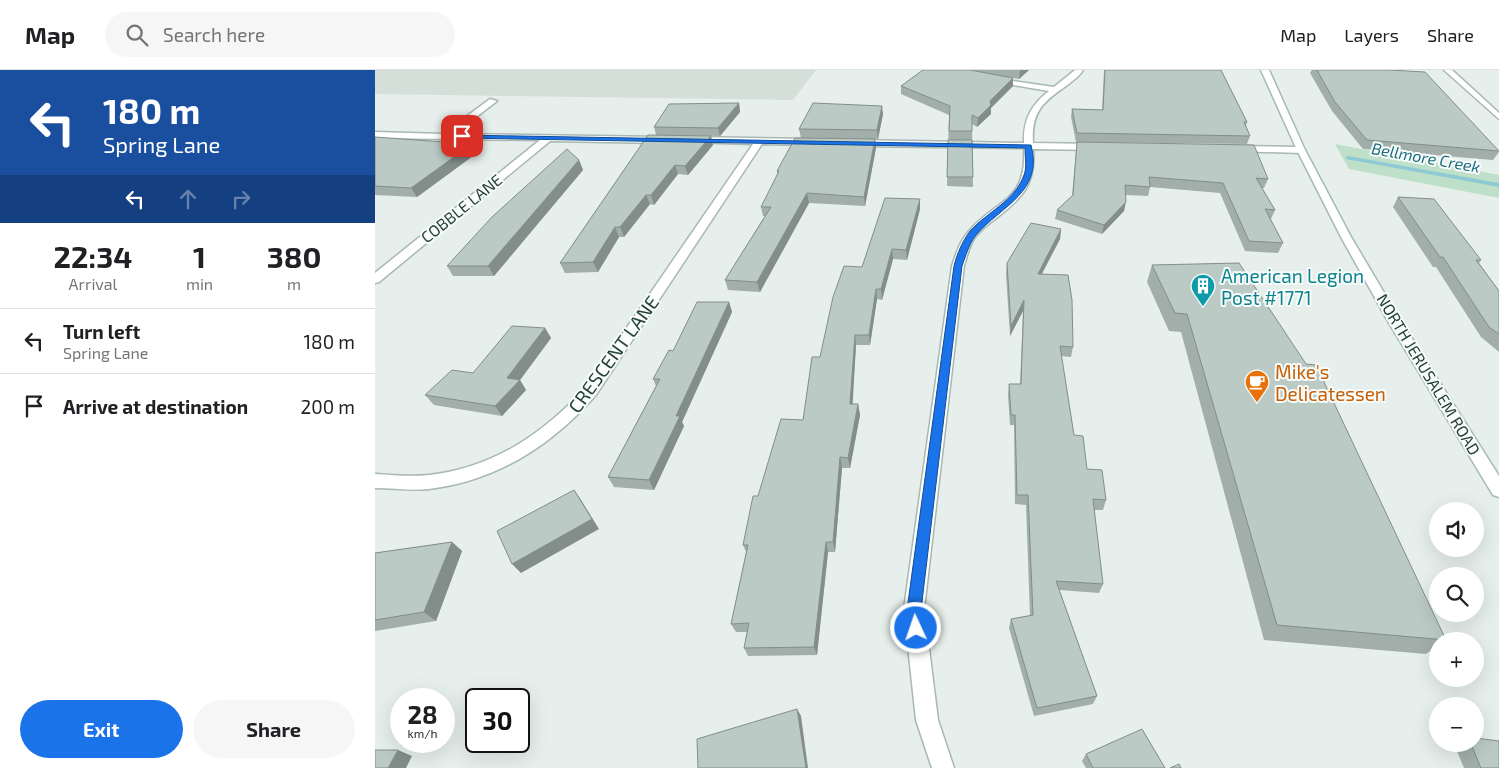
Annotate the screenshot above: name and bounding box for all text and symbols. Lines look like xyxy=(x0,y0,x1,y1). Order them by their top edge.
search box xyxy=(105,12,455,57)
text: Map xyxy=(25,20,75,49)
icon: search xyxy=(123,21,151,49)
text: Search here xyxy=(163,23,265,46)
text: Map xyxy=(1280,24,1316,46)
text: Layers xyxy=(1344,24,1399,46)
text: Share xyxy=(1427,24,1474,46)
text: 180 m xyxy=(103,89,200,131)
icon: left xyxy=(20,90,85,155)
pin xyxy=(441,115,483,157)
icon: arrive xyxy=(448,122,476,150)
text: Spring Lane xyxy=(103,131,220,157)
water label: Bellmore Creek xyxy=(1370,138,1482,176)
street label: COBBLE LANE xyxy=(417,170,505,246)
icon: left xyxy=(121,185,149,213)
icon: ahead xyxy=(174,185,202,213)
icon: right xyxy=(227,185,255,213)
text: 22:34 xyxy=(54,238,132,274)
text: 1 xyxy=(193,238,206,274)
text: 380 xyxy=(267,238,321,274)
place label: American Legion Post #1771 xyxy=(1221,264,1364,309)
building icon: American Legion Post #1771 xyxy=(1190,273,1216,307)
text: Arrival xyxy=(69,274,117,293)
text: min xyxy=(186,274,213,293)
text: m xyxy=(287,274,301,293)
street label: NORTH JERUSALEM ROAD xyxy=(1373,290,1485,458)
street label: CRESCENT LANE xyxy=(563,291,663,417)
text: Turn left xyxy=(63,320,140,343)
icon: left xyxy=(20,327,48,355)
text: 180 m xyxy=(304,330,355,353)
text: Spring Lane xyxy=(63,343,148,362)
place label: Mike's Delicatessen xyxy=(1275,360,1386,405)
cafe icon: Mike's Delicatessen xyxy=(1244,369,1270,403)
icon: arrive xyxy=(20,392,48,420)
text: Arrive at destination xyxy=(63,395,248,418)
text: 200 m xyxy=(301,395,355,418)
map controls xyxy=(1429,502,1484,752)
button: sound xyxy=(1429,502,1484,557)
button: search xyxy=(1429,567,1484,622)
position arrow xyxy=(889,601,941,653)
button: + xyxy=(1429,632,1484,687)
speed limit sign: 30 xyxy=(465,688,530,753)
button: − xyxy=(1429,697,1484,752)
text: 28 xyxy=(407,699,438,729)
button: Exit xyxy=(20,700,183,758)
button: Share xyxy=(193,700,355,758)
text: km/h xyxy=(408,726,437,740)

